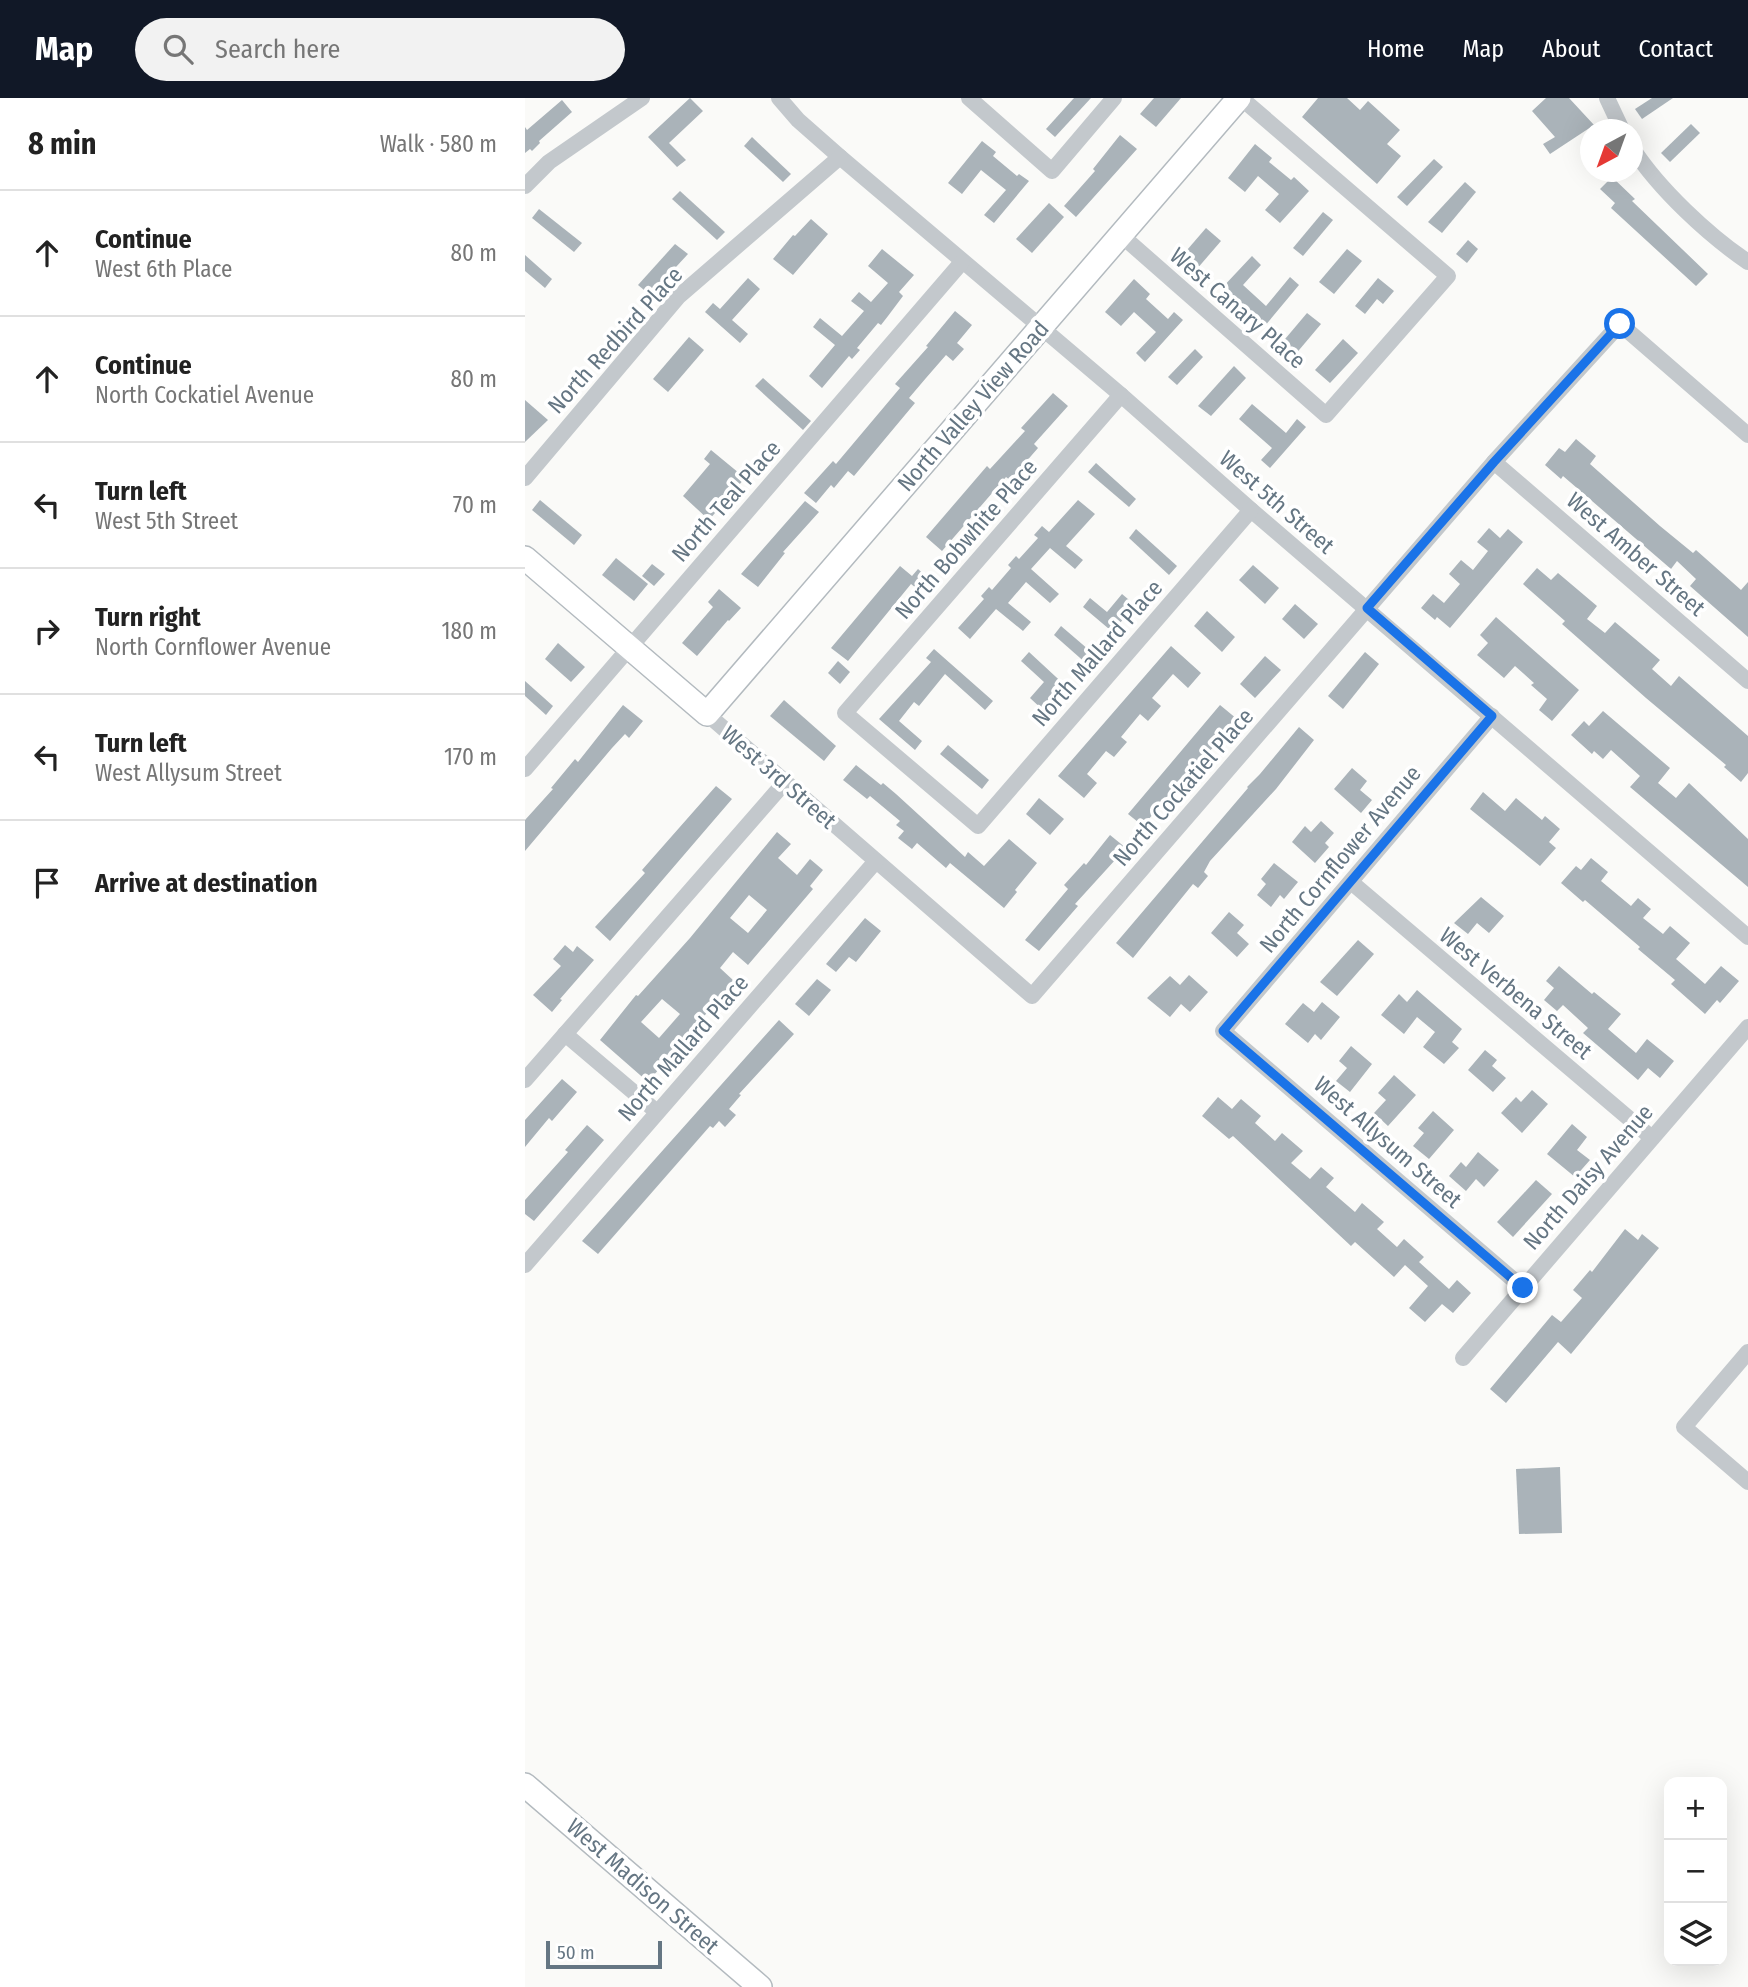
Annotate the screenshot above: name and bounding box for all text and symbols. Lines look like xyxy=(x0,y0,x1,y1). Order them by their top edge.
search box xyxy=(135,18,625,81)
text: Map xyxy=(35,29,93,69)
icon: search xyxy=(159,30,197,68)
text: Search here xyxy=(215,34,340,65)
text: Home xyxy=(1367,35,1424,63)
text: Map xyxy=(1462,35,1504,63)
text: About xyxy=(1542,35,1600,63)
text: Contact xyxy=(1638,35,1713,63)
north arrow xyxy=(1580,119,1643,182)
text: 8 min xyxy=(28,126,96,162)
text: Walk · 580 m xyxy=(380,130,497,158)
text: Continue xyxy=(95,224,192,255)
icon: ahead xyxy=(28,234,66,272)
text: 80 m xyxy=(450,239,497,267)
street label: West Canary Place xyxy=(1164,241,1312,375)
text: West 6th Place xyxy=(95,255,232,283)
street label: North Redbird Place xyxy=(542,261,688,419)
route start xyxy=(1604,308,1635,339)
street label: North Valley View Road xyxy=(891,315,1055,497)
text: Continue xyxy=(95,350,192,381)
icon: ahead xyxy=(28,360,66,398)
text: 80 m xyxy=(450,365,497,393)
text: North Cockatiel Avenue xyxy=(95,381,314,409)
street label: North Teal Place xyxy=(666,434,786,568)
street label: West 5th Street xyxy=(1214,444,1341,560)
street label: North Bobwhite Place xyxy=(889,453,1043,625)
text: Turn left xyxy=(95,476,187,507)
icon: left xyxy=(28,486,66,524)
street label: West Amber Street xyxy=(1561,486,1711,622)
text: 70 m xyxy=(453,491,497,519)
text: West 5th Street xyxy=(95,507,238,535)
street label: North Mallard Place xyxy=(1026,574,1168,732)
text: Turn right xyxy=(95,602,201,633)
icon: right xyxy=(28,612,66,650)
text: 180 m xyxy=(441,617,497,645)
text: North Cornflower Avenue xyxy=(95,633,331,661)
street label: North Cockatiel Place xyxy=(1107,702,1259,872)
street label: West 3rd Street xyxy=(716,719,843,835)
text: Turn left xyxy=(95,728,187,759)
icon: left xyxy=(28,738,66,776)
text: 170 m xyxy=(444,743,497,771)
text: West Allysum Street xyxy=(95,759,282,787)
street label: North Cornflower Avenue xyxy=(1253,760,1427,958)
icon: arrive xyxy=(28,864,66,902)
text: Arrive at destination xyxy=(95,868,318,899)
street label: West Verbena Street xyxy=(1434,921,1598,1065)
street label: North Mallard Place xyxy=(612,969,754,1127)
street label: West Allysum Street xyxy=(1308,1070,1468,1214)
street label: North Daisy Avenue xyxy=(1517,1099,1659,1255)
route end xyxy=(1507,1272,1538,1303)
map controls xyxy=(1664,1777,1727,1966)
button: + xyxy=(1664,1777,1727,1840)
street label: West Madison Street xyxy=(561,1812,725,1960)
button: − xyxy=(1664,1840,1727,1903)
button: layers xyxy=(1664,1903,1727,1966)
scale bar xyxy=(546,1938,661,1970)
text: 50 m xyxy=(557,1941,595,1964)

